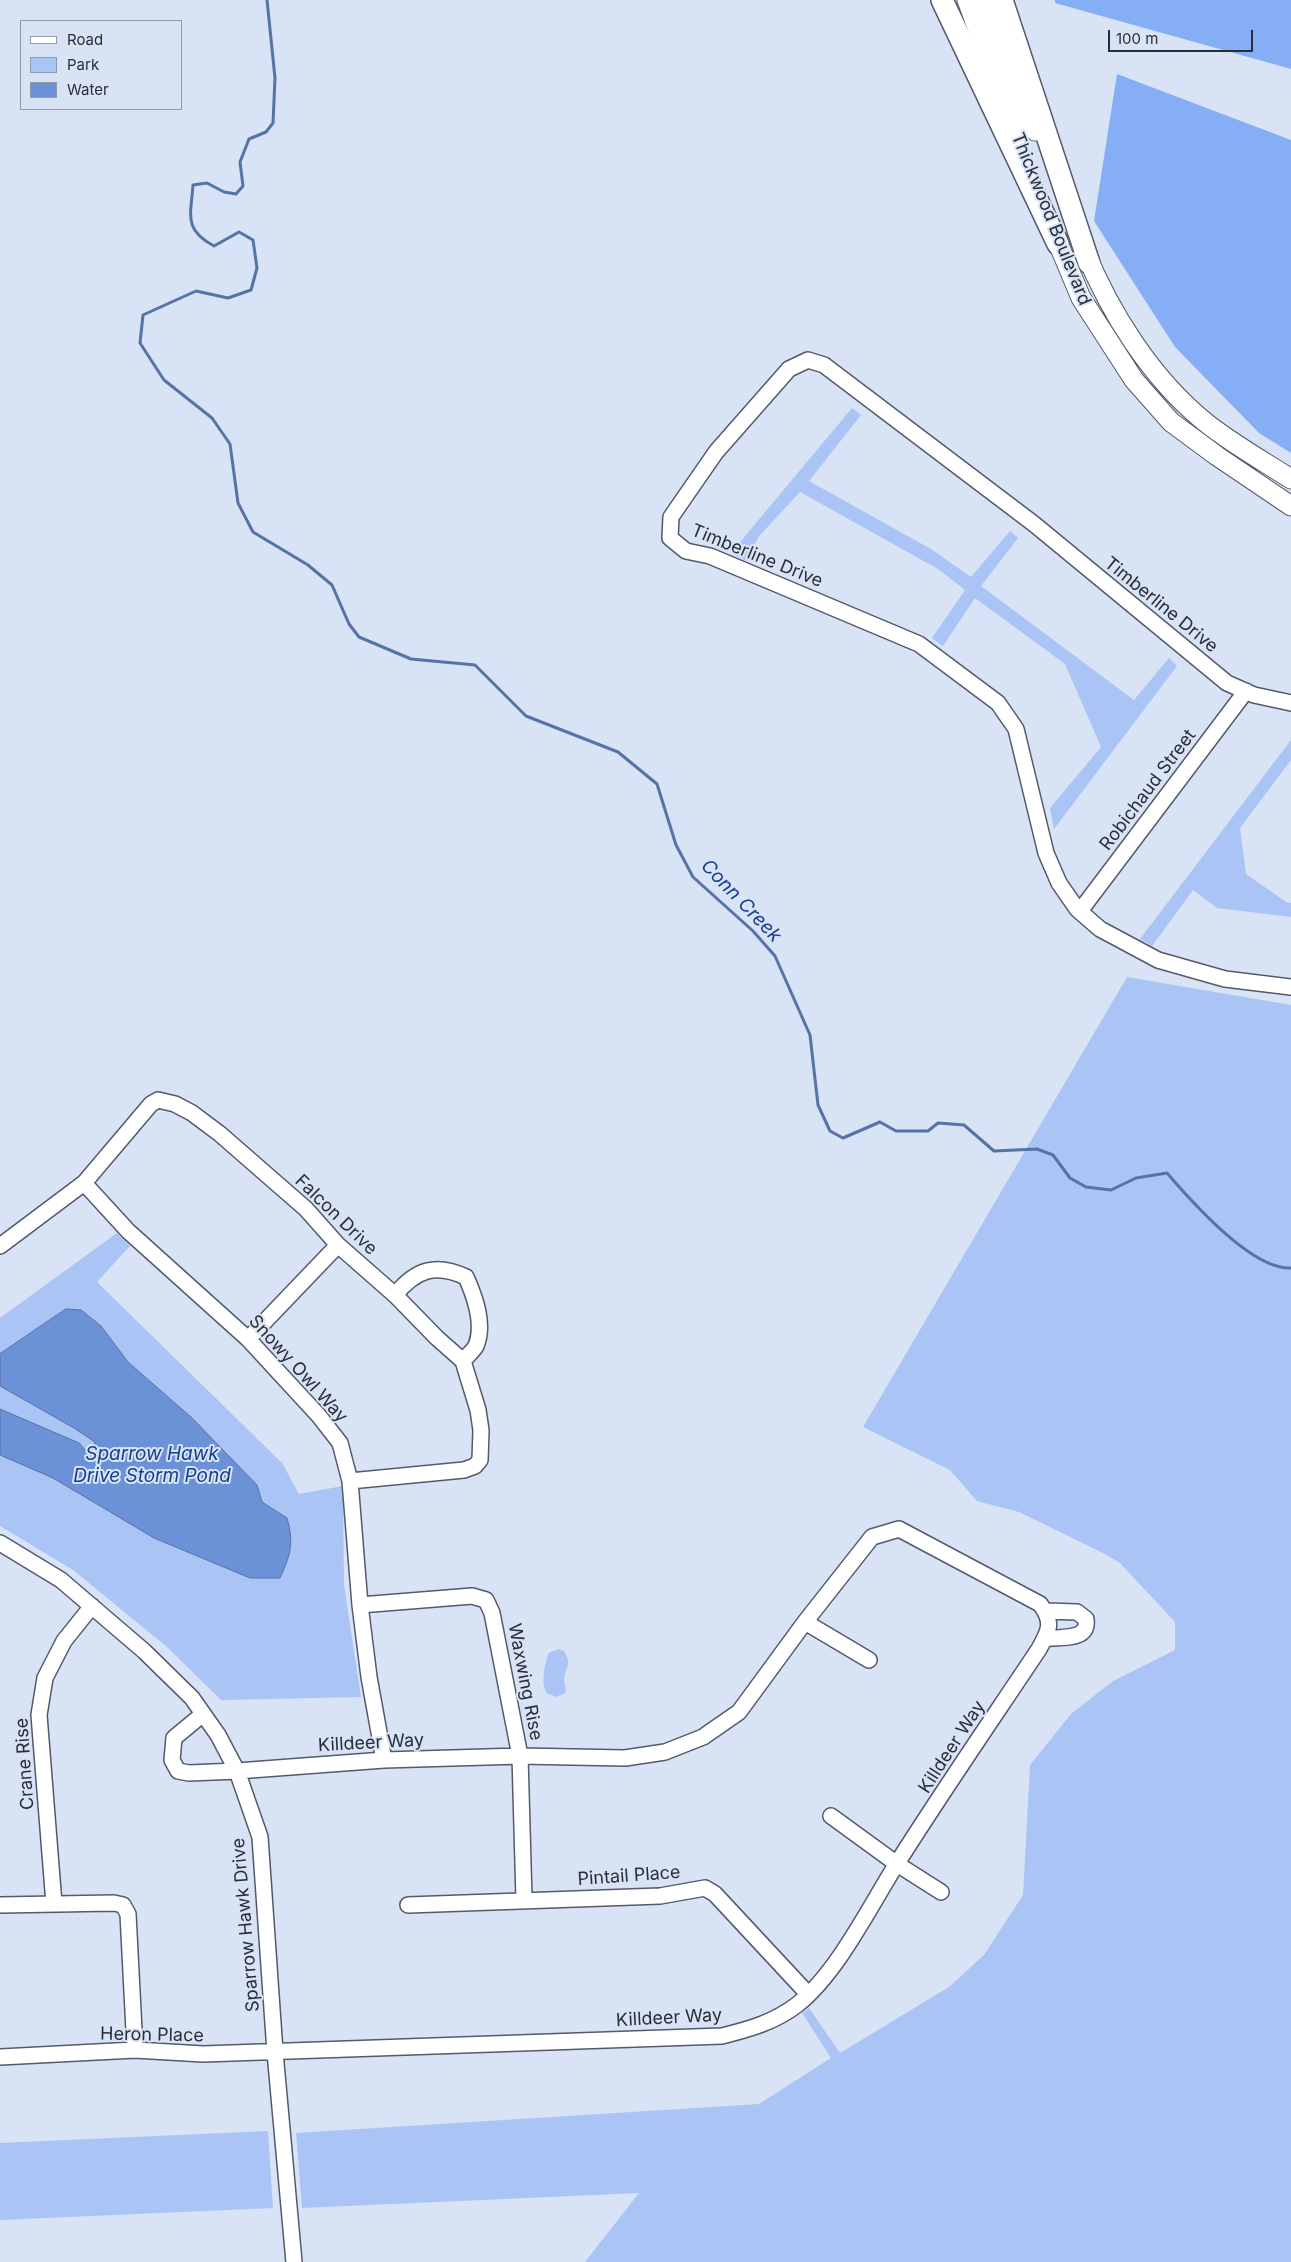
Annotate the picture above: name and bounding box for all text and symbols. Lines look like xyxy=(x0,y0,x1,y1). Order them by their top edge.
legend xyxy=(20,20,182,110)
scale bar xyxy=(1111,20,1256,52)
text: 100 m xyxy=(1116,29,1158,48)
text: Road xyxy=(67,30,103,49)
text: Park xyxy=(67,55,99,74)
text: Water xyxy=(67,80,109,99)
street label: Thickwood Boulevard xyxy=(1006,130,1096,308)
street label: Timberline Drive xyxy=(688,520,826,592)
street label: Timberline Drive xyxy=(1100,553,1222,657)
street label: Robichaud Street xyxy=(1095,725,1201,855)
water label: Conn Creek xyxy=(696,855,786,947)
street label: Falcon Drive xyxy=(290,1170,382,1260)
street label: Snowy Owl Way xyxy=(244,1311,352,1427)
water label: Sparrow Hawk Drive Storm Pond xyxy=(73,1443,231,1487)
street label: Waxwing Rise xyxy=(503,1622,547,1742)
street label: Killdeer Way xyxy=(914,1697,990,1797)
street label: Crane Rise xyxy=(11,1717,39,1811)
street label: Killdeer Way xyxy=(317,1729,425,1757)
street label: Sparrow Hawk Drive xyxy=(228,1837,264,2013)
street label: Pintail Place xyxy=(577,1862,681,1890)
street label: Killdeer Way xyxy=(615,2004,723,2032)
street label: Heron Place xyxy=(100,2023,204,2047)

